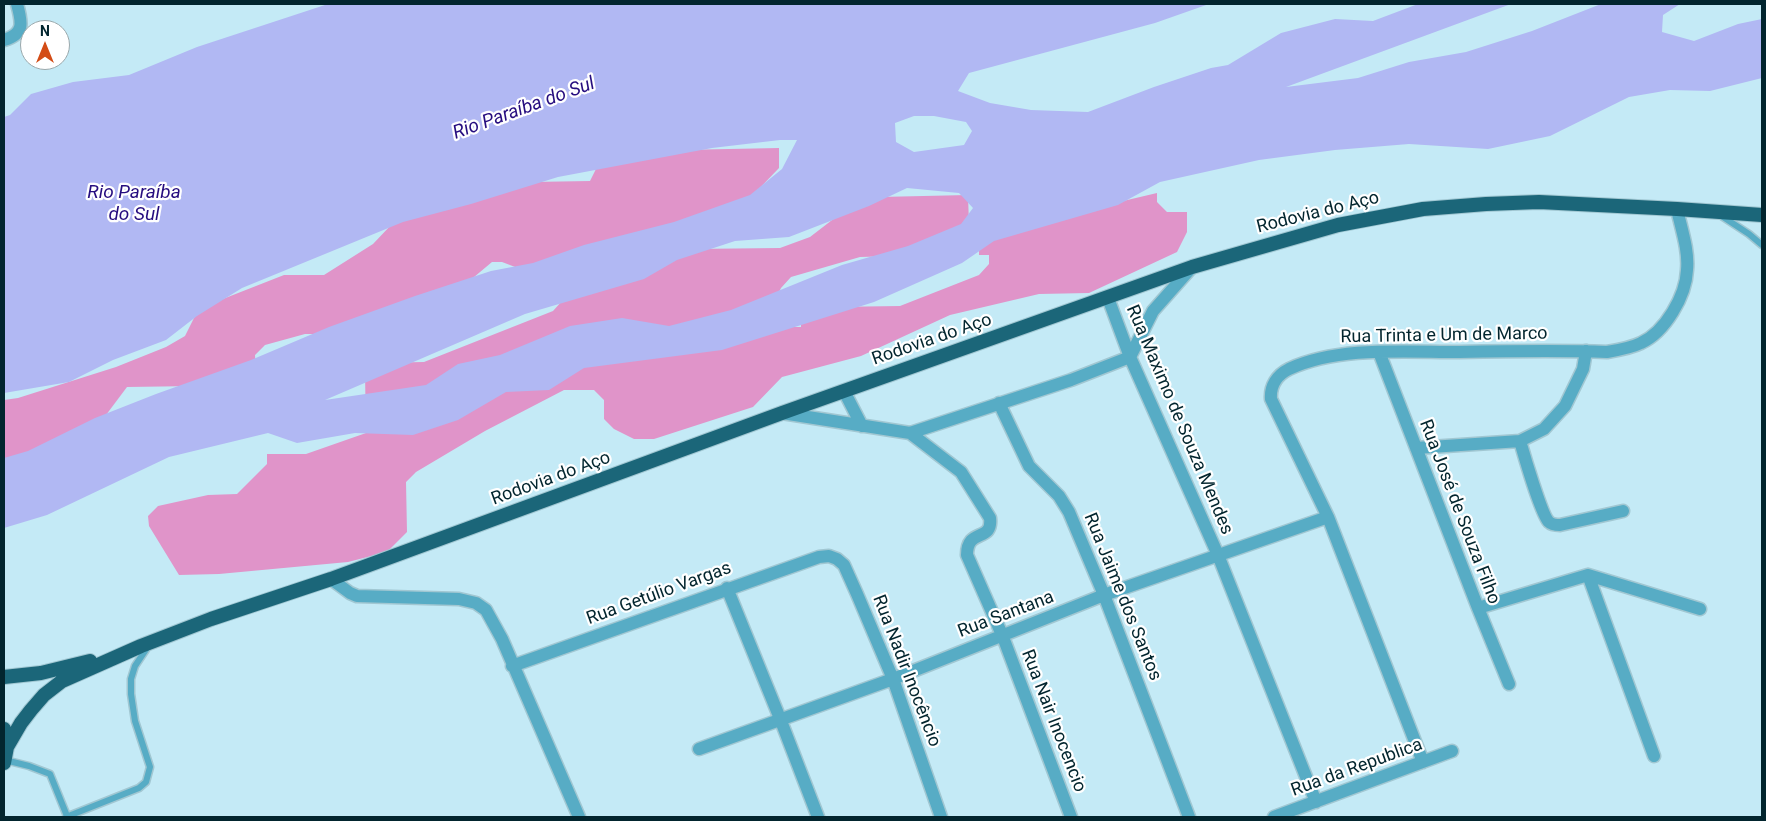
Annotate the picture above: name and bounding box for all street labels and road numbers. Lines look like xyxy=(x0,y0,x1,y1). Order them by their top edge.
street label: Rodovia do Aço xyxy=(1255,187,1381,239)
street label: Rua Maximo de Souza Mendes xyxy=(1121,302,1237,538)
street label: Rodovia do Aço xyxy=(869,309,995,371)
street label: Rua Trinta e Um de Marco xyxy=(1340,323,1548,349)
street label: Rua José de Souza Filho xyxy=(1414,417,1504,607)
street label: Rodovia do Aço xyxy=(488,447,614,511)
street label: Rua Jaime dos Santos xyxy=(1078,510,1166,684)
street label: Rua Getúlio Vargas xyxy=(584,558,734,630)
street label: Rua Santana xyxy=(955,587,1057,643)
street label: Rua Nadir Inocêncio xyxy=(867,592,945,750)
street label: Rua Nair Inocencio xyxy=(1016,647,1090,795)
street label: Rua da Republica xyxy=(1288,734,1426,802)

